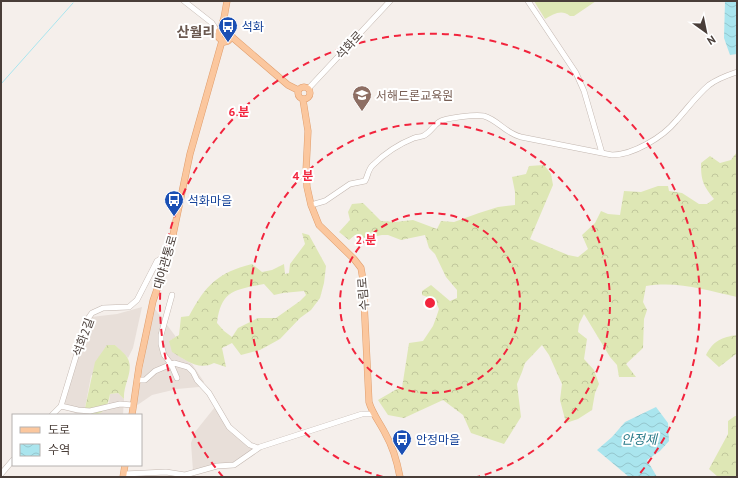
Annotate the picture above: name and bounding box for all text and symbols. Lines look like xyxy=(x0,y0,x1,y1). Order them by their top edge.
north arrow xyxy=(686,12,726,52)
bus stop icon: 석화 xyxy=(217,15,239,43)
place label: 석화 xyxy=(242,19,264,34)
district label: 산월리 xyxy=(177,23,215,41)
street label: 석화로 xyxy=(332,28,366,62)
text: N xyxy=(705,33,718,48)
school or university icon: 서해드론교육원 xyxy=(351,84,373,112)
place label: 서해드론교육원 xyxy=(376,88,453,103)
text: 6 분 xyxy=(229,104,249,119)
text: 4 분 xyxy=(293,168,313,183)
bus stop icon: 석화마을 xyxy=(163,189,185,217)
place label: 석화마을 xyxy=(188,193,232,208)
text: 2 분 xyxy=(356,232,376,247)
street label: 대야관통로 xyxy=(150,233,180,291)
street label: 수림로 xyxy=(354,277,372,311)
centre of rings xyxy=(423,296,437,310)
street label: 석화2길 xyxy=(69,316,97,358)
legend xyxy=(12,414,142,466)
text: 도로 xyxy=(48,422,70,437)
bus stop icon: 안정마을 xyxy=(391,428,413,456)
water label: 안정제 xyxy=(621,431,659,448)
place label: 안정마을 xyxy=(416,432,460,447)
text: 수역 xyxy=(48,442,70,457)

